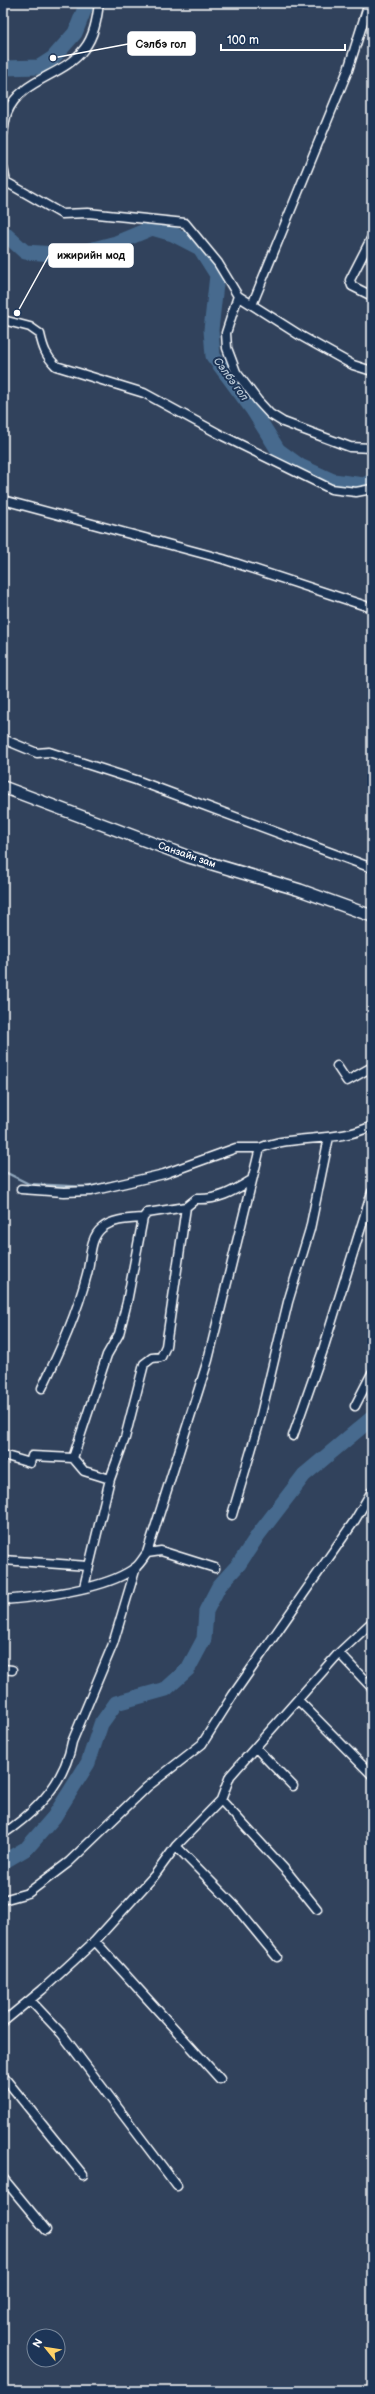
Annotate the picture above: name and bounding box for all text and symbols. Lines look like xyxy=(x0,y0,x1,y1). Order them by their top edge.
scale bar xyxy=(221,26,345,52)
callout: Сэлбэ гол xyxy=(128,32,195,55)
text: 100 m xyxy=(227,33,259,48)
text: Сэлбэ гол xyxy=(136,38,186,51)
callout: ижирийн мод xyxy=(49,244,133,267)
text: ижирийн мод xyxy=(57,249,125,262)
water label: Сэлбэ гол xyxy=(211,355,251,404)
street label: Санзайн зам xyxy=(156,839,218,871)
north arrow xyxy=(26,2328,66,2368)
text: N xyxy=(30,2336,45,2350)

